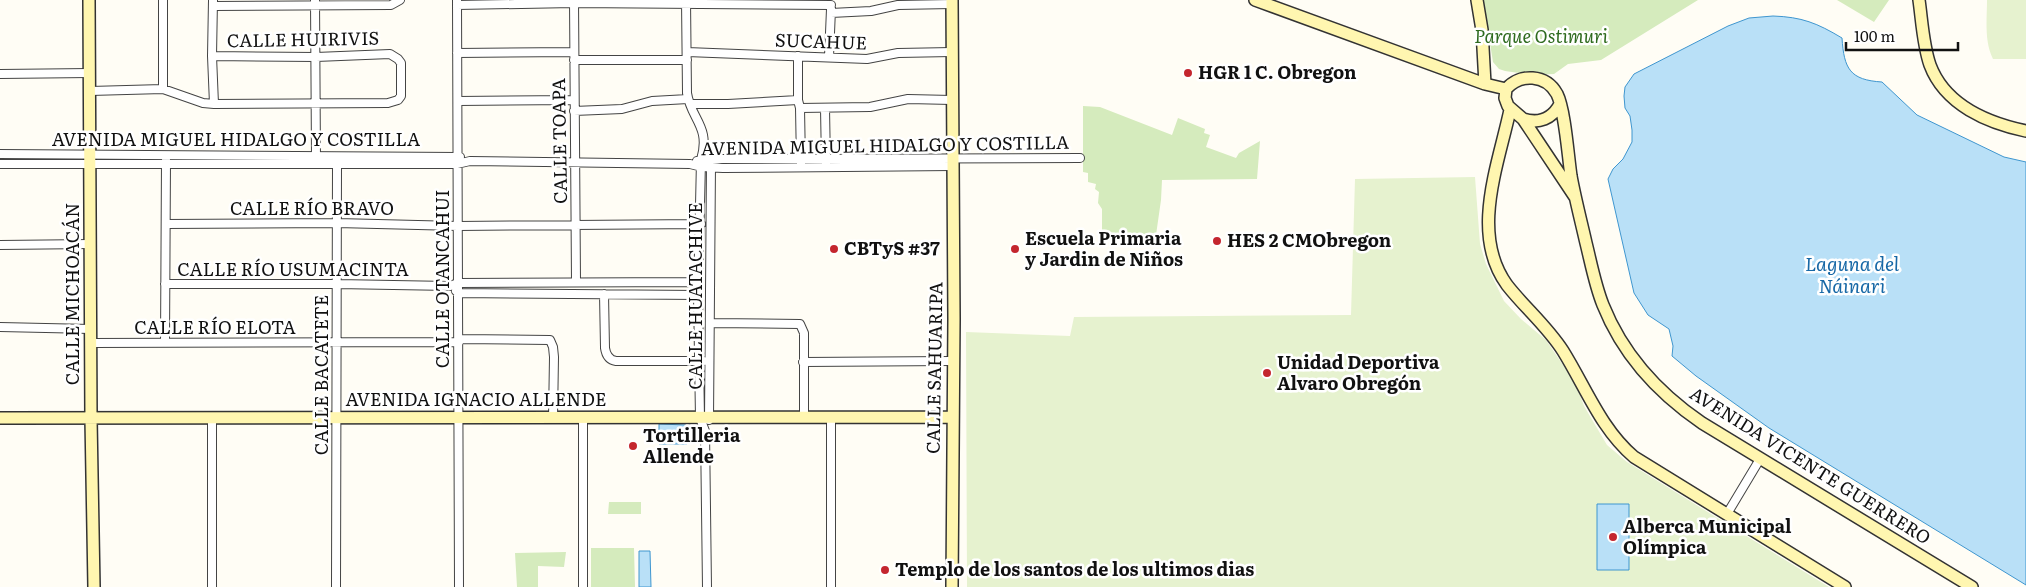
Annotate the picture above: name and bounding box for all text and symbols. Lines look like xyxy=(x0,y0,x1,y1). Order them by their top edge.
scale bar xyxy=(1846,20,1958,52)
park label: Parque Ostimuri xyxy=(1474,22,1608,49)
street label: CALLE HUIRIVIS xyxy=(227,24,379,53)
text: 100 m xyxy=(1854,24,1895,47)
street label: SUCAHUE xyxy=(775,25,867,56)
place label: HGR 1 C. Obregon xyxy=(1198,58,1357,85)
marker: HGR 1 C. Obregon xyxy=(1182,67,1194,79)
street label: CALLE TOAPA xyxy=(544,78,573,204)
street label: AVENIDA MIGUEL HIDALGO Y COSTILLA xyxy=(52,125,420,152)
street label: AVENIDA MIGUEL HIDALGO Y COSTILLA xyxy=(701,128,1069,161)
street label: CALLE OTANCAHUI xyxy=(428,190,455,368)
street label: CALLE RÍO BRAVO xyxy=(230,194,394,221)
street label: CALLE HUATACHIVE xyxy=(681,202,708,390)
street label: CALLE MICHOACÁN xyxy=(58,203,85,385)
place label: Escuela Primaria y Jardin de Niños xyxy=(1025,224,1183,272)
place label: HES 2 CMObregon xyxy=(1227,226,1392,253)
place label: CBTyS #37 xyxy=(844,234,940,261)
marker: HES 2 CMObregon xyxy=(1211,235,1223,247)
marker: CBTyS #37 xyxy=(828,243,840,255)
marker: Escuela Primaria y Jardin de Niños xyxy=(1009,243,1021,255)
water label: Laguna del Náinari xyxy=(1805,249,1900,299)
street label: CALLE RÍO USUMACINTA xyxy=(177,255,409,282)
street label: CALLE SAHUARIPA xyxy=(919,282,948,454)
street label: CALLE BACATETE xyxy=(307,295,334,455)
street label: CALLE RÍO ELOTA xyxy=(134,313,296,340)
place label: Unidad Deportiva Alvaro Obregón xyxy=(1277,348,1440,396)
marker: Unidad Deportiva Alvaro Obregón xyxy=(1261,367,1273,379)
street label: AVENIDA VICENTE GUERRERO xyxy=(1685,379,1936,550)
street label: AVENIDA IGNACIO ALLENDE xyxy=(345,385,607,412)
place label: Tortilleria Allende xyxy=(643,421,741,469)
marker: Tortilleria Allende xyxy=(627,440,639,452)
place label: Alberca Municipal Olímpica xyxy=(1623,512,1792,560)
marker: Alberca Municipal Olímpica xyxy=(1607,531,1619,543)
place label: Templo de los santos de los ultimos dias xyxy=(895,555,1254,582)
marker: Templo de los santos de los ultimos dias xyxy=(879,564,891,576)

